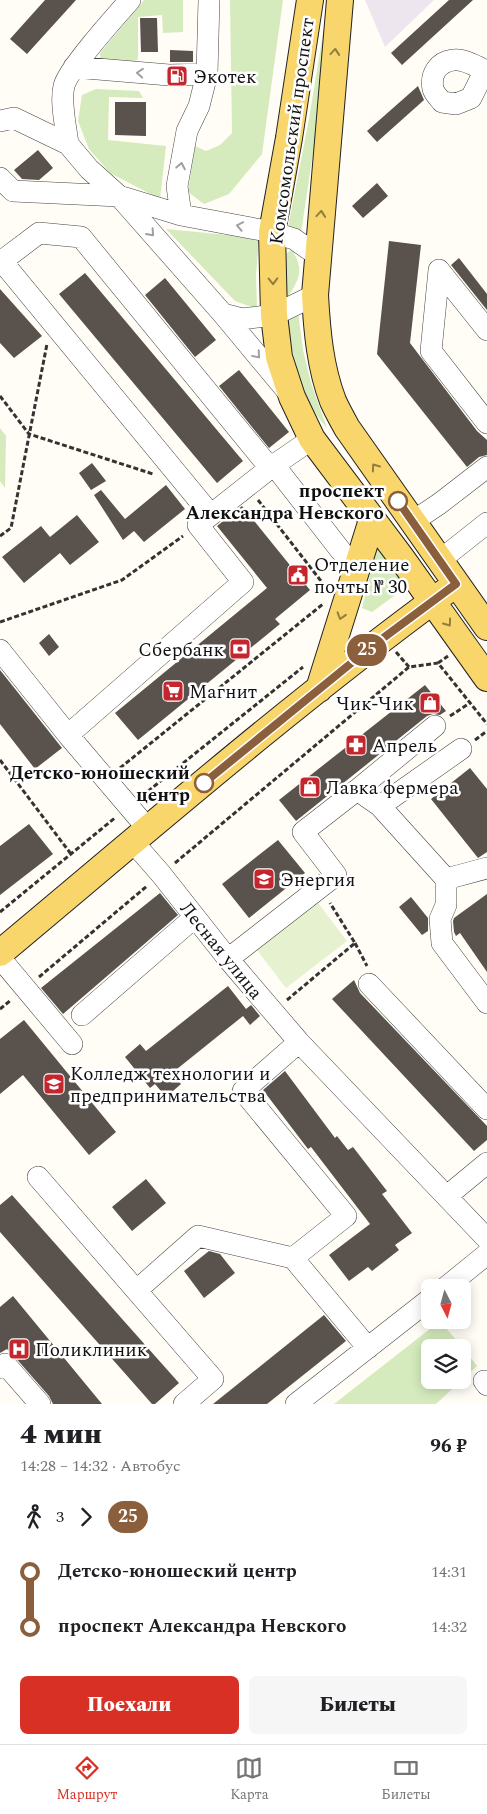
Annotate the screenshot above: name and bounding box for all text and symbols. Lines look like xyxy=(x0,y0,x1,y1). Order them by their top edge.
street label: Комсомольский проспект xyxy=(262,16,323,246)
one-way arrow xyxy=(329,48,340,56)
place label: Экотек xyxy=(193,63,257,92)
fuel station icon: Экотек xyxy=(165,64,189,88)
one-way arrow xyxy=(136,68,144,79)
one-way arrow xyxy=(175,162,185,171)
one-way arrow xyxy=(315,210,326,218)
one-way arrow xyxy=(236,221,245,232)
one-way arrow xyxy=(145,227,154,236)
one-way arrow xyxy=(268,278,278,285)
one-way arrow xyxy=(252,350,261,359)
one-way arrow xyxy=(372,464,381,473)
place label: проспект Александра Невского xyxy=(186,477,384,528)
marker: проспект Александра Невского xyxy=(388,491,408,511)
place label: Отделение почты № 30 xyxy=(314,551,409,602)
public building icon: Отделение почты № 30 xyxy=(286,563,310,587)
one-way arrow xyxy=(337,612,347,620)
one-way arrow xyxy=(442,617,450,626)
line badge: 25 xyxy=(344,634,390,666)
place label: Сбербанк xyxy=(138,636,224,665)
text: 25 xyxy=(357,636,377,663)
bank icon: Сбербанк xyxy=(228,637,252,661)
place label: Магнит xyxy=(189,678,257,707)
supermarket icon: Магнит xyxy=(161,679,185,703)
place label: Чик-Чик xyxy=(336,690,414,719)
shop icon: Чик-Чик xyxy=(418,691,442,715)
place label: Апрель xyxy=(372,732,437,761)
pharmacy icon: Апрель xyxy=(344,733,368,757)
place label: Детско-юношеский центр xyxy=(10,759,190,810)
marker: Детско-юношеский центр xyxy=(194,773,214,793)
place label: Лавка фермера xyxy=(326,774,459,803)
shop icon: Лавка фермера xyxy=(298,775,322,799)
place label: Энергия xyxy=(280,866,355,895)
school or university icon: Энергия xyxy=(252,867,276,891)
street label: Лесная улица xyxy=(172,896,270,1007)
place label: Колледж технологии и предпринимательства xyxy=(70,1060,270,1111)
school or university icon: Колледж технологии и предпринимательства xyxy=(42,1072,66,1096)
north arrow xyxy=(421,1279,471,1329)
map controls xyxy=(421,1279,471,1389)
place label: Поликлиник xyxy=(35,1336,148,1365)
hospital icon: Поликлиник xyxy=(7,1337,31,1361)
button: layers xyxy=(421,1339,471,1389)
text: 4 мин xyxy=(20,1413,102,1456)
text: 96 ₽ xyxy=(430,1432,467,1461)
text: 14:28 – 14:32 · Автобус xyxy=(20,1454,181,1478)
icon: walk xyxy=(20,1503,48,1531)
icon: forward xyxy=(72,1503,100,1531)
text: 25 xyxy=(118,1503,138,1530)
text: 3 xyxy=(56,1505,64,1529)
text: Детско-юношеский центр xyxy=(58,1557,297,1586)
text: 14:31 xyxy=(431,1560,467,1584)
text: проспект Александра Невского xyxy=(58,1612,346,1641)
text: 14:32 xyxy=(431,1615,467,1639)
button: Поехали xyxy=(20,1676,239,1734)
button: Билеты xyxy=(249,1676,467,1734)
tab: Маршрут xyxy=(56,1754,117,1805)
tab: Карта xyxy=(230,1754,268,1805)
tab: Билеты xyxy=(381,1754,431,1805)

